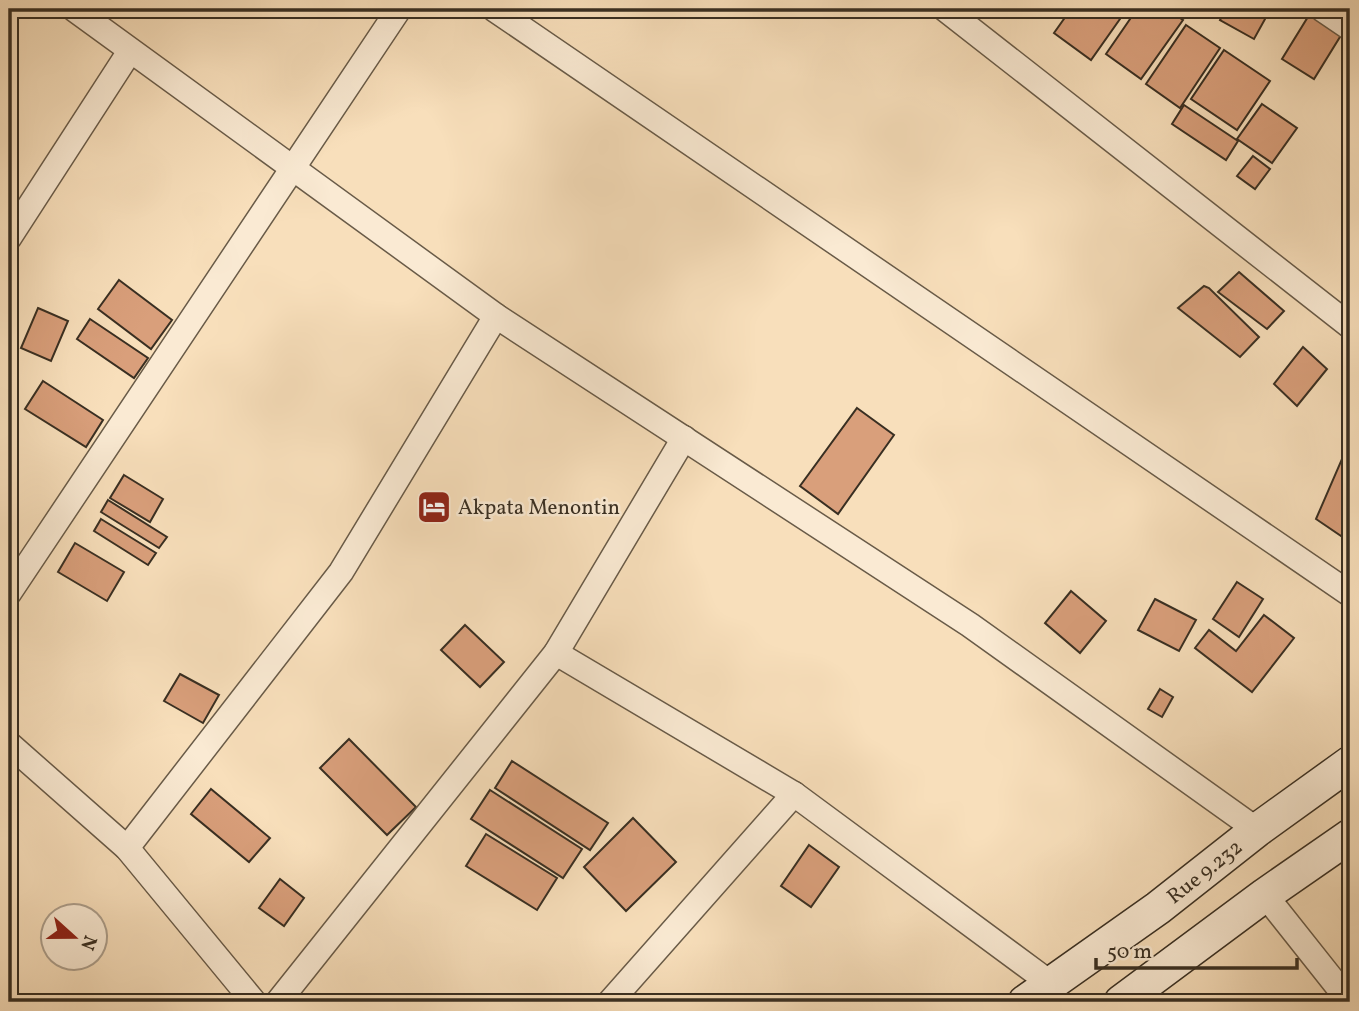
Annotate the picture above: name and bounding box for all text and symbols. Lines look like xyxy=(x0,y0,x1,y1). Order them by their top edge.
hotel icon: Akpata Menontin xyxy=(415,488,453,526)
place label: Akpata Menontin xyxy=(458,494,620,523)
street label: Rue 9.232 xyxy=(1161,834,1249,912)
north arrow xyxy=(38,902,108,972)
scale bar xyxy=(1096,927,1298,971)
text: N xyxy=(73,931,103,954)
text: 50 m xyxy=(1107,938,1152,967)

